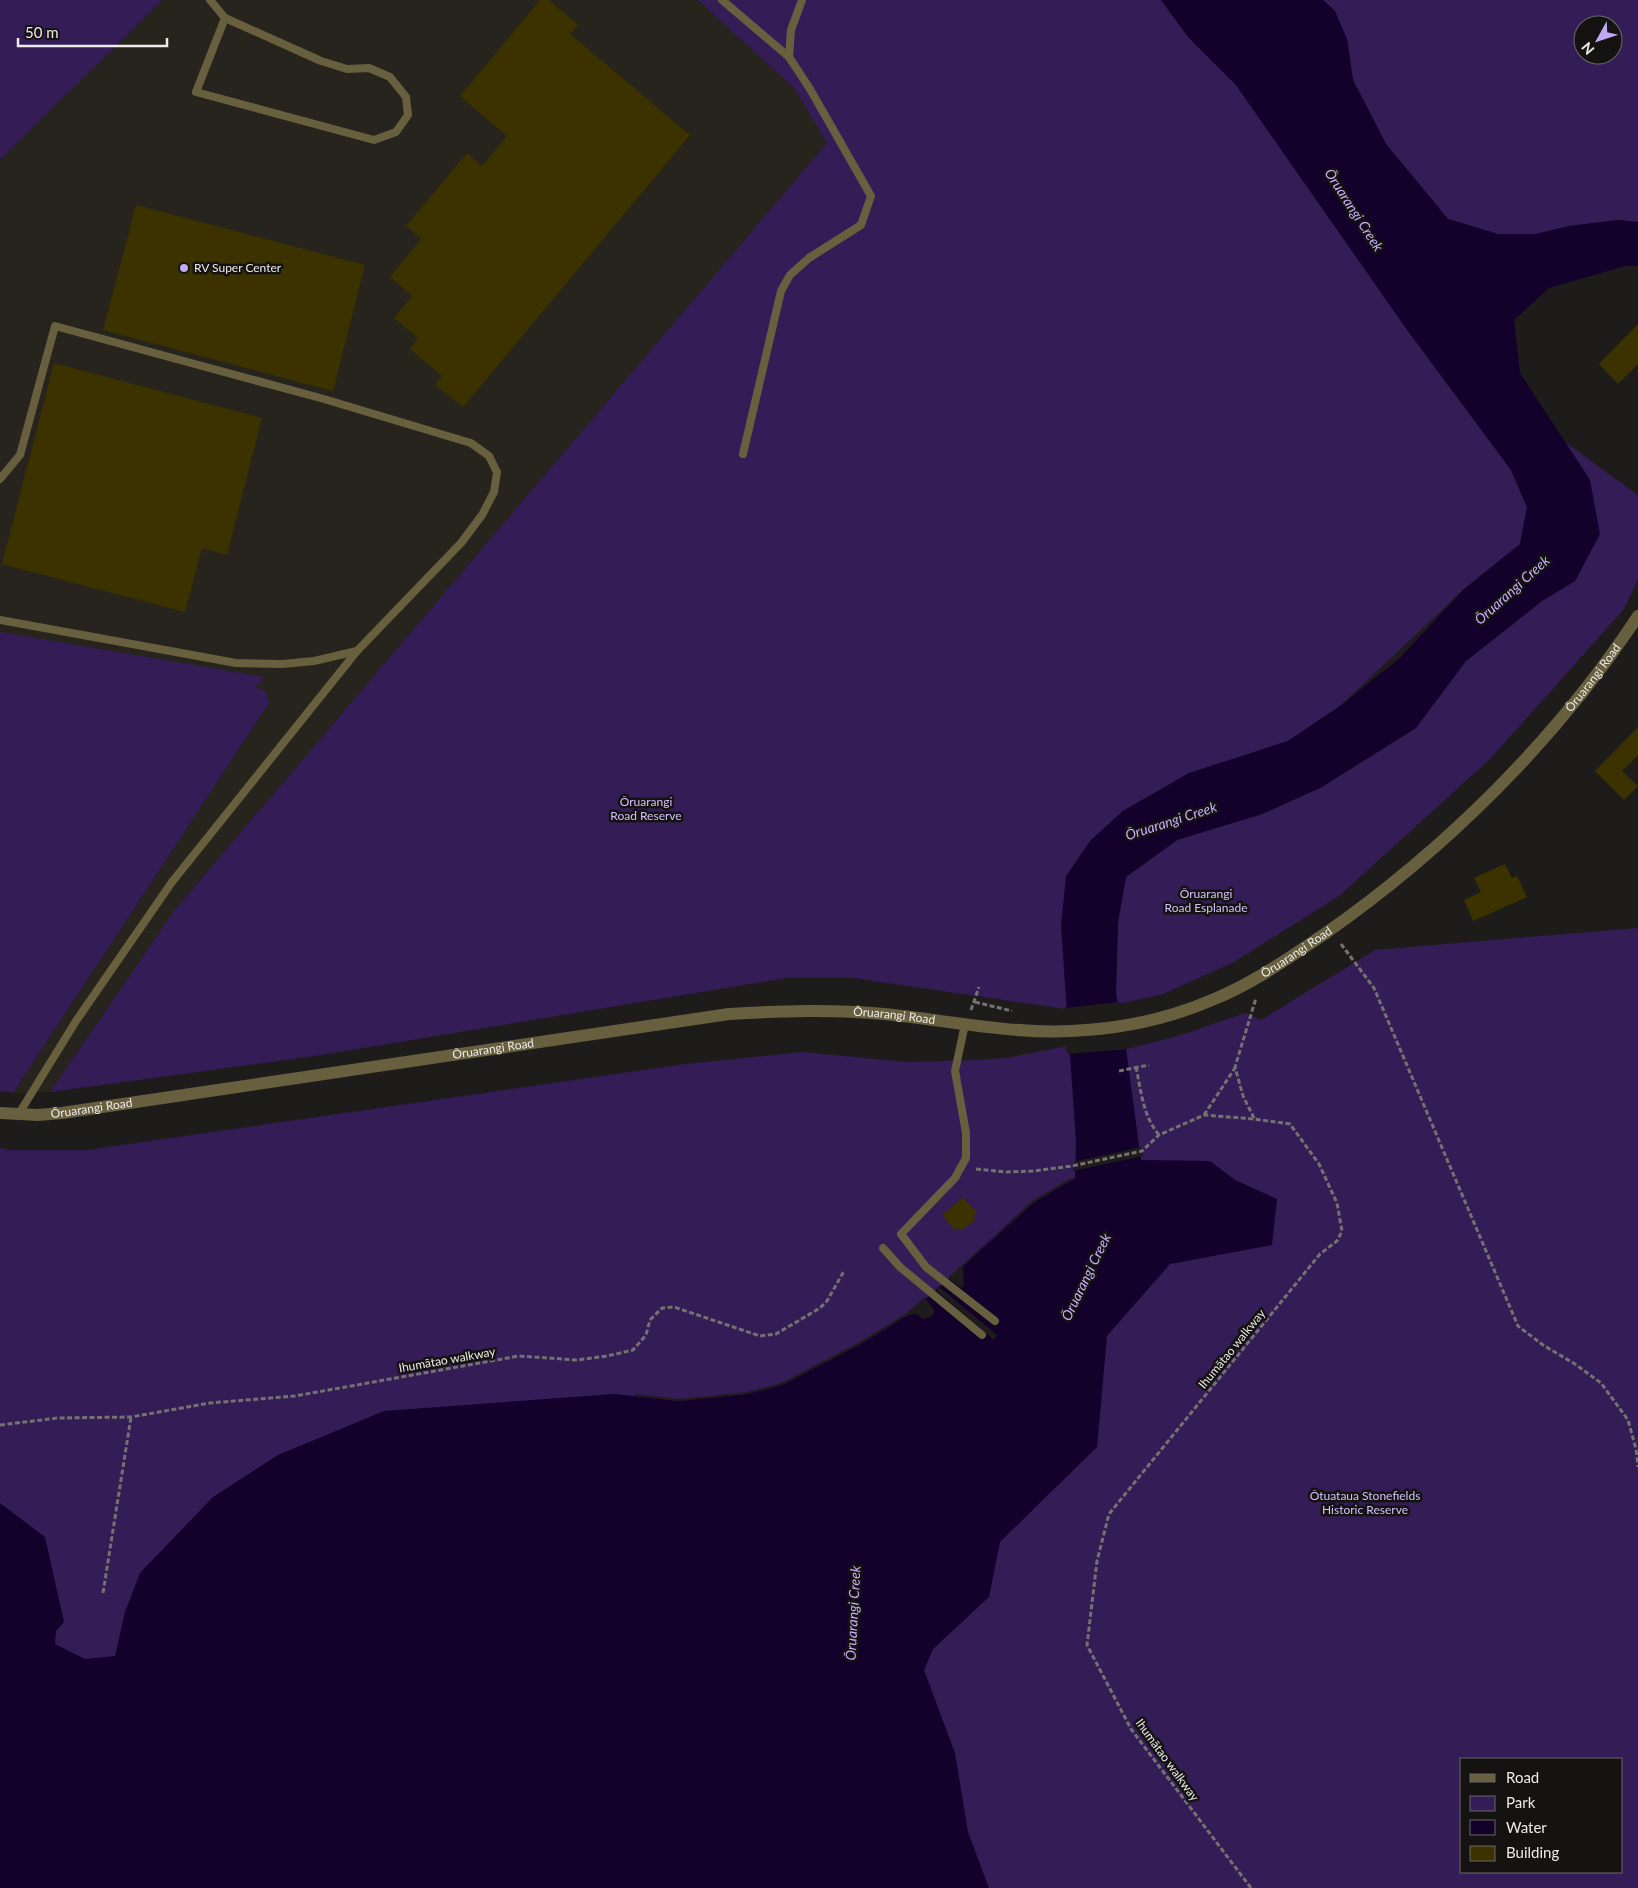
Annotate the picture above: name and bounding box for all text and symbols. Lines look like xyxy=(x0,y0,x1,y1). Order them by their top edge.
scale bar xyxy=(18,15,166,47)
north arrow xyxy=(1573,15,1623,65)
text: 50 m xyxy=(25,23,59,41)
text: N xyxy=(1578,39,1598,58)
water label: Ōruarangi Creek xyxy=(1321,165,1388,255)
place label: RV Super Center xyxy=(194,260,282,275)
marker: RV Super Center xyxy=(178,262,190,274)
water label: Ōruarangi Creek xyxy=(1471,551,1553,628)
street label: Ōruarangi Road xyxy=(1562,640,1624,715)
park label: Ōruarangi Road Reserve xyxy=(610,794,682,823)
water label: Ōruarangi Creek xyxy=(1123,798,1219,843)
park label: Ōruarangi Road Esplanade xyxy=(1165,886,1247,915)
street label: Ōruarangi Road xyxy=(1258,923,1335,981)
street label: Ōruarangi Road xyxy=(853,1004,936,1027)
street label: Ōruarangi Road xyxy=(451,1035,535,1062)
street label: Ōruarangi Road xyxy=(50,1095,133,1121)
water label: Ōruarangi Creek xyxy=(1057,1230,1114,1323)
street label: Ihumātao walkway xyxy=(1195,1305,1269,1391)
street label: Ihumātao walkway xyxy=(397,1343,497,1375)
park label: Ōtuataua Stonefields Historic Reserve xyxy=(1310,1488,1420,1517)
water label: Ōruarangi Creek xyxy=(842,1565,863,1661)
street label: Ihumātao walkway xyxy=(1133,1716,1203,1804)
legend xyxy=(1460,1758,1623,1873)
text: Road xyxy=(1506,1768,1539,1786)
text: Park xyxy=(1506,1793,1536,1811)
text: Water xyxy=(1506,1818,1547,1836)
text: Building xyxy=(1506,1843,1559,1861)

